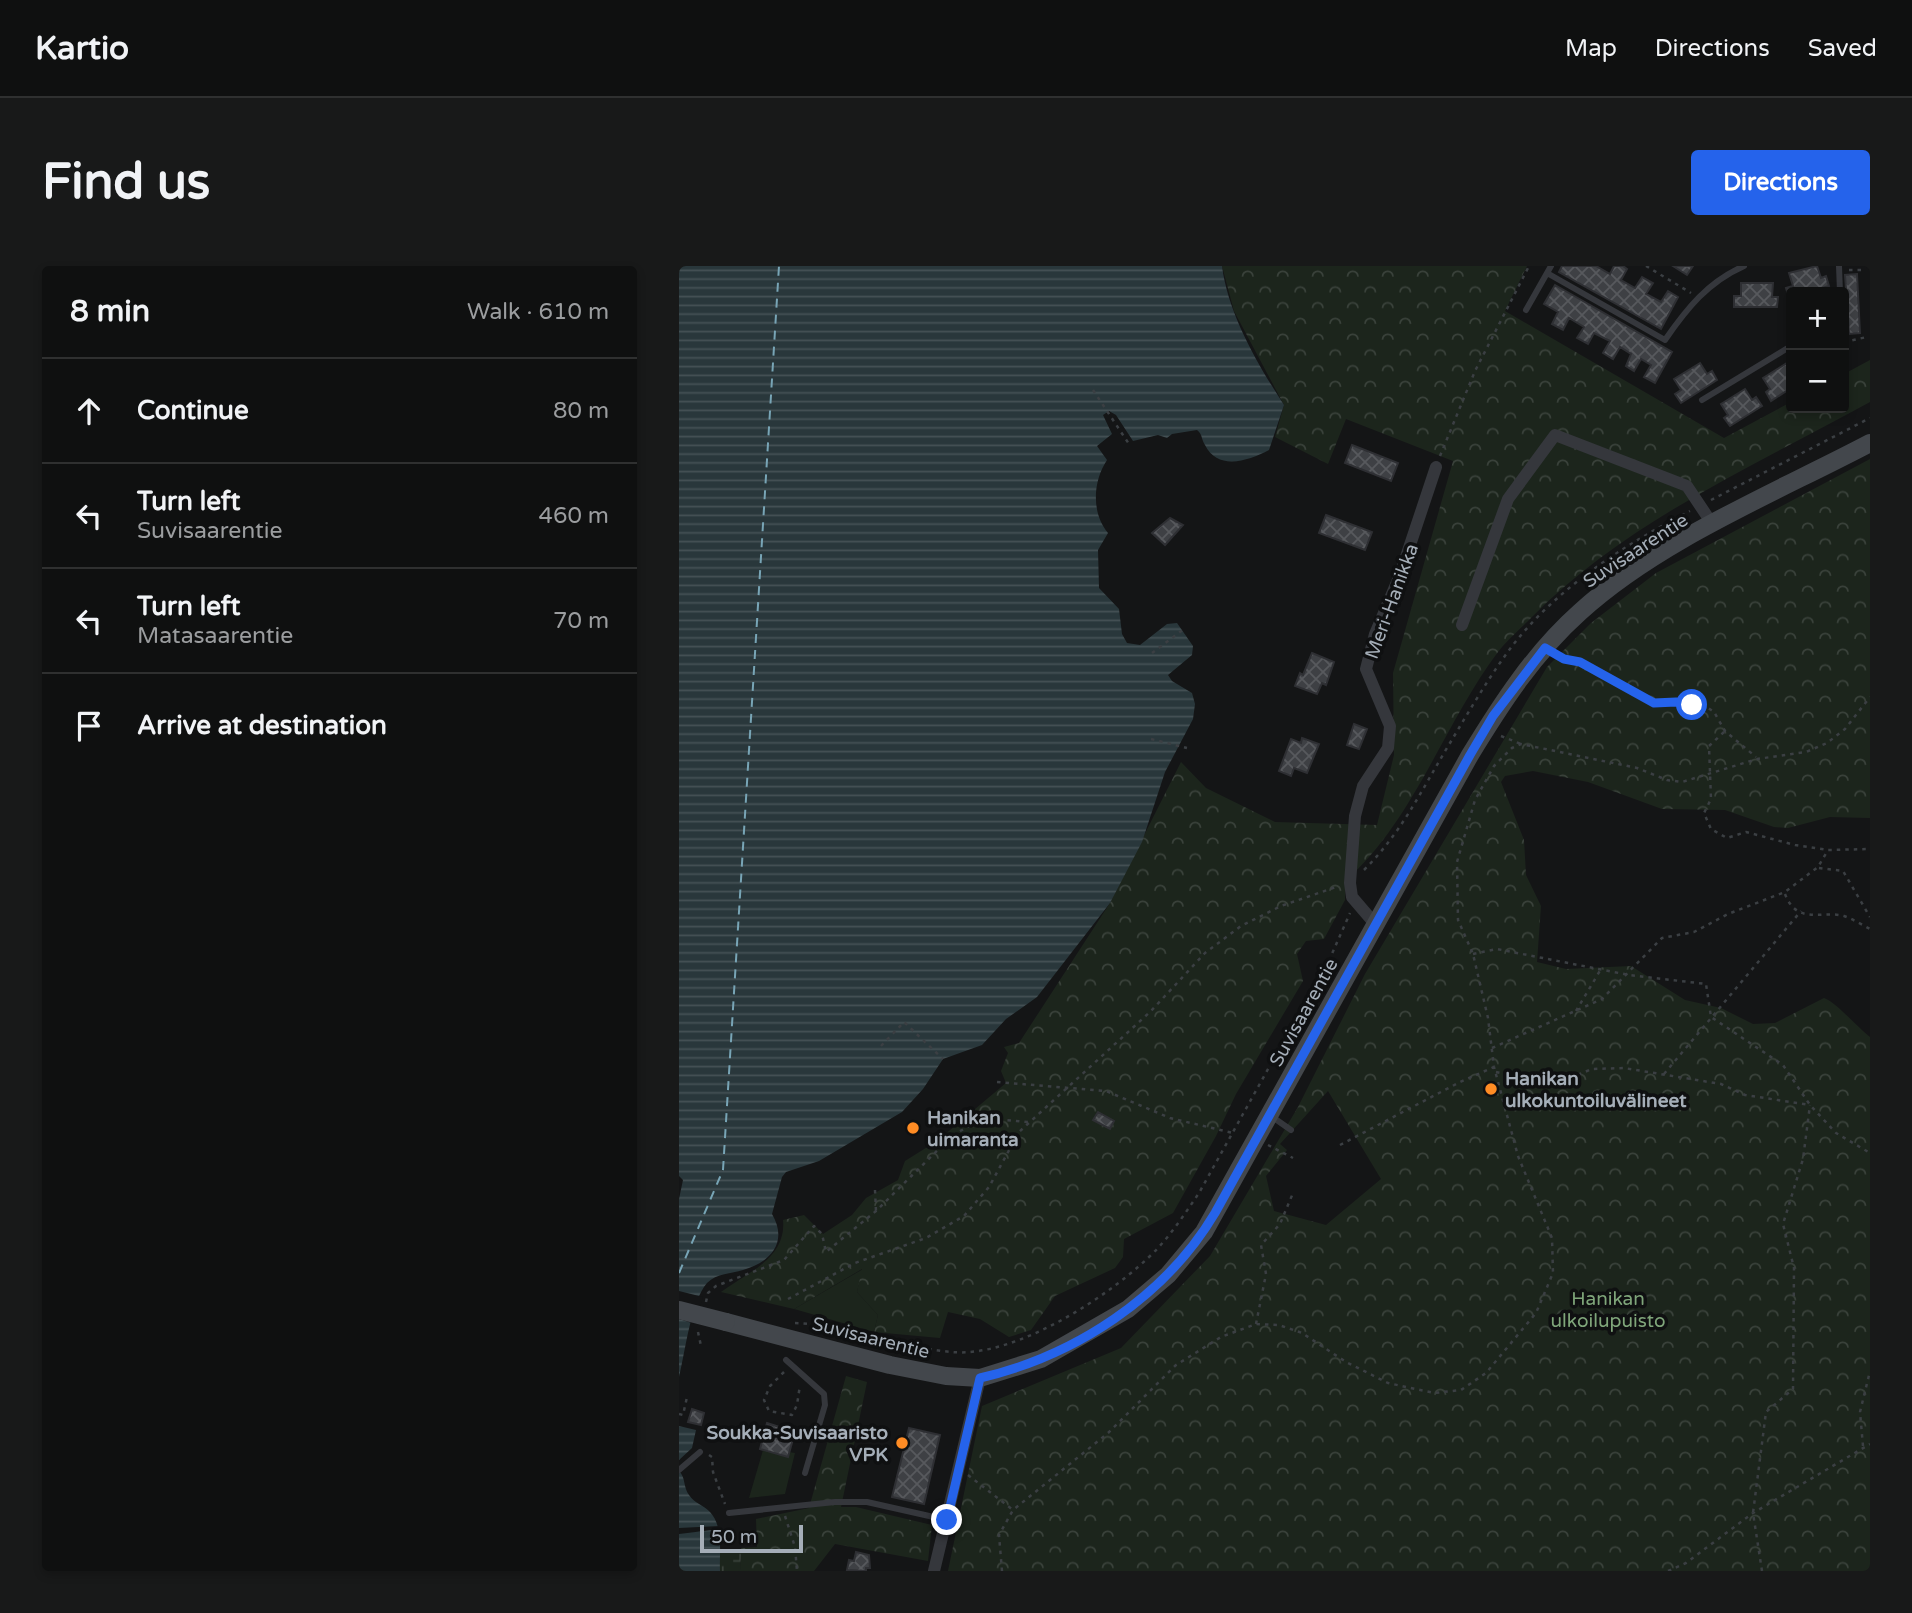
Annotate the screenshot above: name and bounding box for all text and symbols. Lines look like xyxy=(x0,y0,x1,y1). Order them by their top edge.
text: Kartio xyxy=(35,29,129,68)
text: Map xyxy=(1565,34,1617,63)
text: Directions xyxy=(1655,34,1770,63)
text: Saved xyxy=(1808,34,1877,63)
button: Directions xyxy=(1691,150,1870,215)
text: Find us xyxy=(42,153,210,212)
map controls xyxy=(1786,287,1849,413)
button: + xyxy=(1786,287,1849,350)
text: 8 min xyxy=(70,293,150,330)
text: Walk · 610 m xyxy=(467,298,609,326)
button: − xyxy=(1786,350,1849,413)
icon: ahead xyxy=(70,392,108,430)
text: Continue xyxy=(137,395,249,426)
text: 80 m xyxy=(553,397,609,425)
text: Turn left xyxy=(137,486,240,517)
icon: left xyxy=(70,497,108,535)
text: 460 m xyxy=(539,502,609,530)
street label: Suvisaarentie xyxy=(1579,509,1692,593)
text: Suvisaarentie xyxy=(137,517,283,545)
street label: Meri-Hanikka xyxy=(1361,541,1423,662)
text: Turn left xyxy=(137,591,240,622)
icon: left xyxy=(70,602,108,640)
text: 70 m xyxy=(553,607,609,635)
text: Matasaarentie xyxy=(137,622,293,650)
route start xyxy=(1676,689,1707,720)
icon: arrive xyxy=(70,707,108,745)
text: Arrive at destination xyxy=(137,710,387,741)
street label: Suvisaarentie xyxy=(1265,955,1343,1070)
place label: Hanikan ulkokuntoiluvälineet xyxy=(1505,1068,1687,1112)
marker: Hanikan ulkokuntoiluvälineet xyxy=(1483,1081,1499,1097)
place label: Hanikan uimaranta xyxy=(927,1107,1019,1151)
marker: Hanikan uimaranta xyxy=(905,1120,921,1136)
park label: Hanikan ulkoilupuisto xyxy=(1550,1288,1666,1332)
street label: Suvisaarentie xyxy=(810,1313,932,1363)
place label: Soukka-Suvisaaristo VPK xyxy=(706,1422,888,1466)
marker: Soukka-Suvisaaristo VPK xyxy=(894,1435,910,1451)
route end xyxy=(931,1504,962,1535)
scale bar xyxy=(700,1522,803,1554)
text: 50 m xyxy=(711,1526,757,1548)

